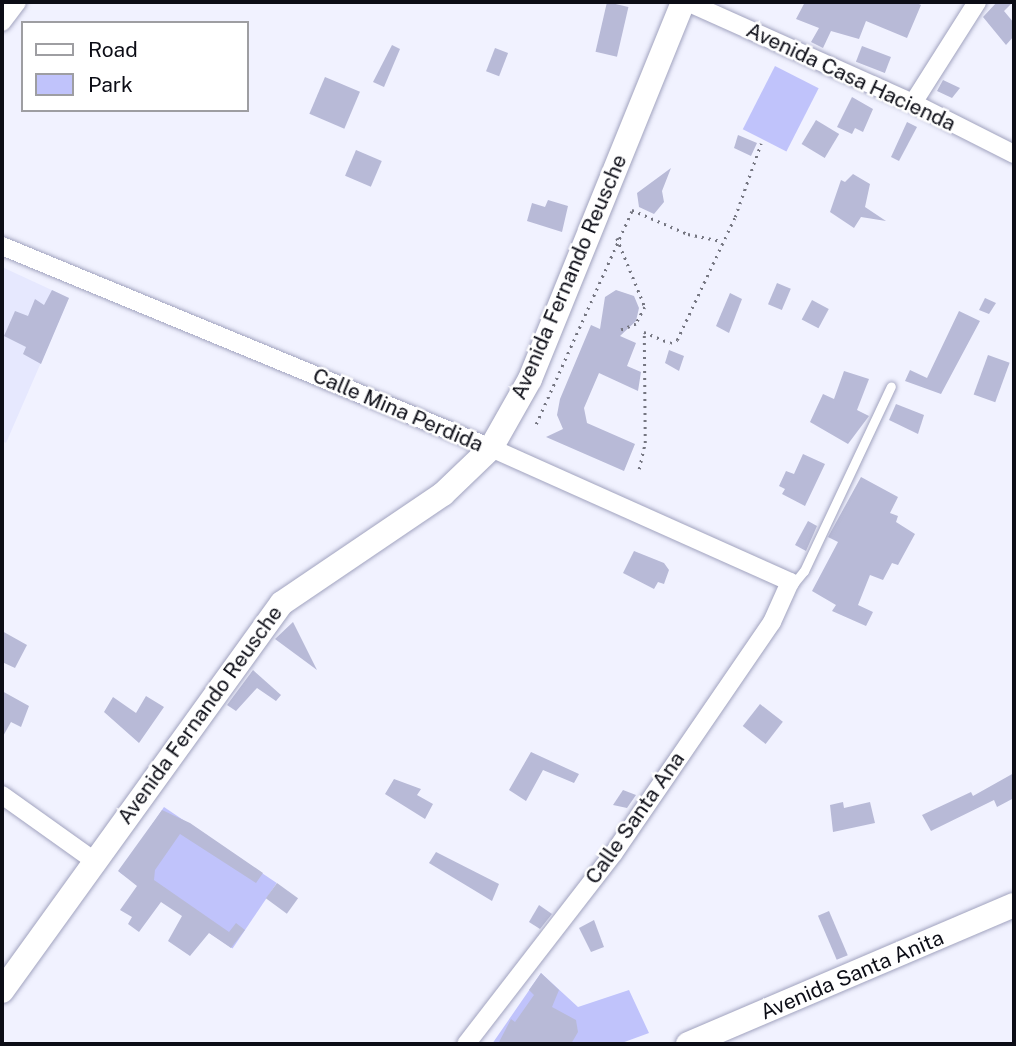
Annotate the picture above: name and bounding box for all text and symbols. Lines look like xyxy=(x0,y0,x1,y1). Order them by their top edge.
street label: Avenida Casa Hacienda xyxy=(742,17,960,137)
legend xyxy=(21,21,248,112)
text: Road xyxy=(88,37,138,62)
text: Park xyxy=(88,72,133,97)
street label: Avenida Fernando Reusche xyxy=(506,151,632,403)
street label: Calle Mina Perdida xyxy=(309,363,487,457)
street label: Avenida Fernando Reusche xyxy=(112,601,288,829)
street label: Calle Santa Ana xyxy=(580,747,690,889)
street label: Avenida Santa Anita xyxy=(757,925,947,1025)

